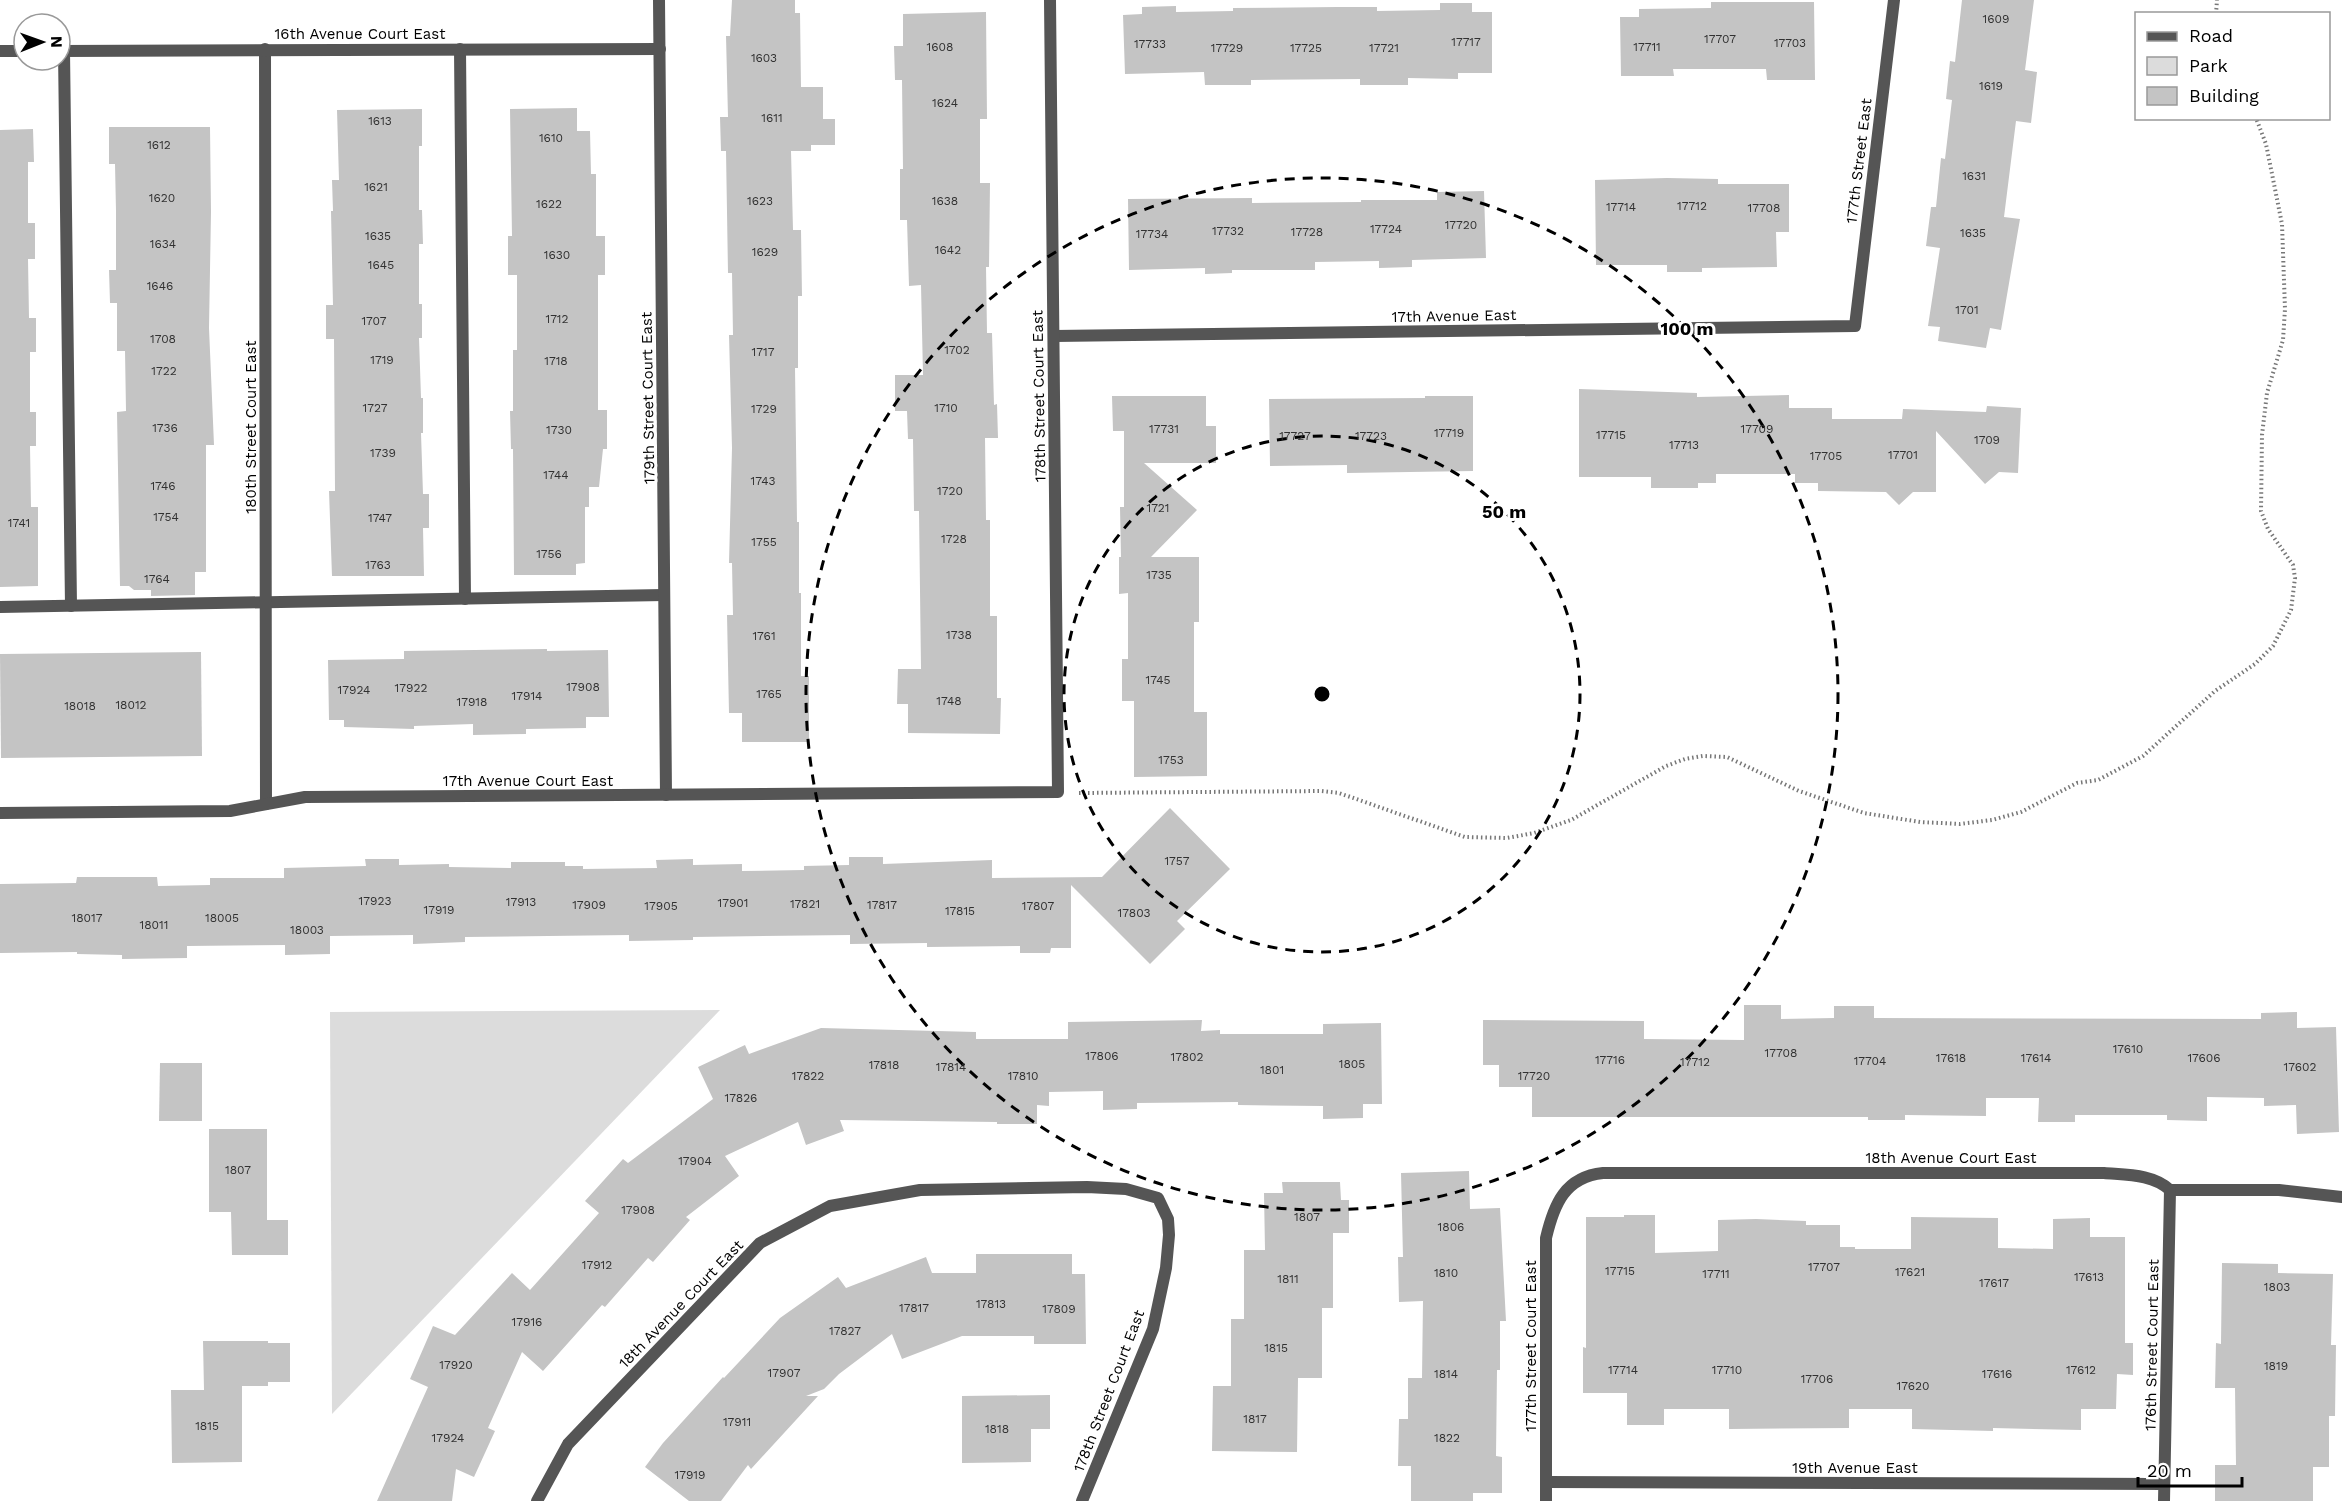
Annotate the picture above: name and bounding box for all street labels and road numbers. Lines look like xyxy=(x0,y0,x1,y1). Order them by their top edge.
street label: 16th Avenue Court East xyxy=(274,25,446,43)
street label: 177th Street East xyxy=(1842,97,1876,225)
street label: 17th Avenue East xyxy=(1391,306,1517,326)
street label: 178th Street Court East xyxy=(1028,309,1049,482)
street label: 179th Street Court East xyxy=(637,311,659,484)
street label: 180th Street Court East xyxy=(242,340,260,514)
street label: 17th Avenue Court East xyxy=(443,772,614,790)
street label: 18th Avenue Court East xyxy=(1865,1149,2037,1167)
street label: 18th Avenue Court East xyxy=(615,1236,747,1372)
street label: 176th Street Court East xyxy=(2142,1258,2163,1431)
street label: 177th Street Court East xyxy=(1522,1260,1540,1432)
street label: 178th Street Court East xyxy=(1070,1307,1148,1475)
street label: 19th Avenue East xyxy=(1792,1459,1919,1477)

